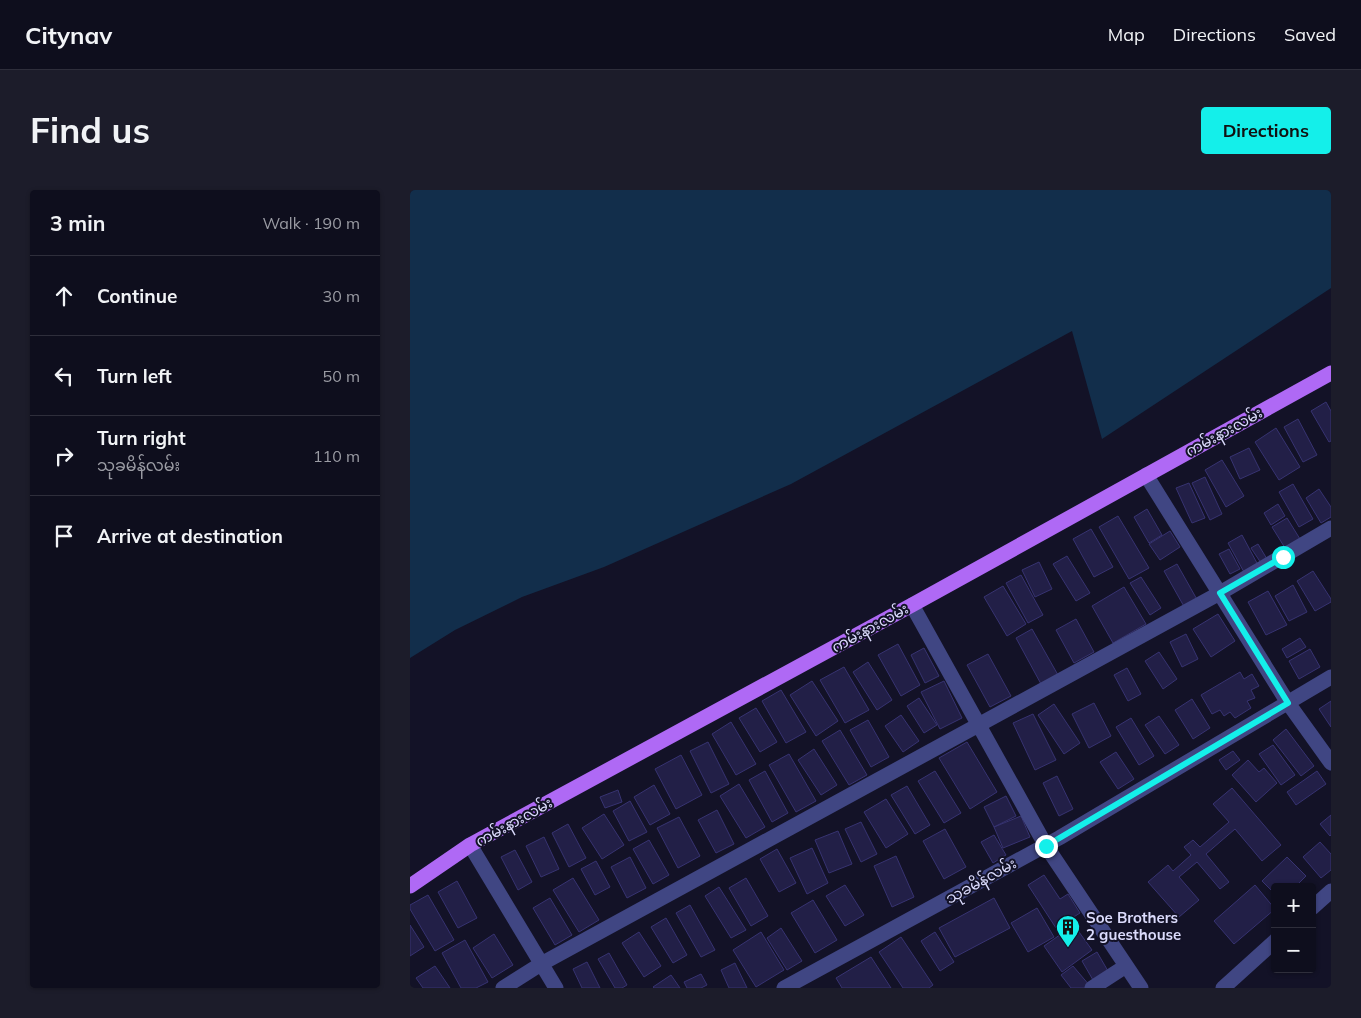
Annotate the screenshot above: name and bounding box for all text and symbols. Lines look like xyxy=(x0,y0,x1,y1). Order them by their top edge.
text: Citynav xyxy=(25,20,112,50)
text: Map xyxy=(1108,23,1145,46)
text: Directions xyxy=(1173,23,1256,46)
text: Saved xyxy=(1284,23,1336,46)
button: Directions xyxy=(1201,107,1331,154)
text: Find us xyxy=(30,108,150,152)
text: 3 min xyxy=(50,210,105,236)
text: Walk · 190 m xyxy=(262,213,360,233)
icon: ahead xyxy=(50,282,78,310)
text: Continue xyxy=(97,284,177,308)
text: 30 m xyxy=(323,286,360,306)
icon: left xyxy=(50,362,78,390)
text: Turn left xyxy=(97,364,172,388)
text: 50 m xyxy=(323,366,360,386)
street label: ကမ်းနားလမ်း xyxy=(1182,403,1267,463)
text: Turn right xyxy=(97,426,186,450)
icon: right xyxy=(50,442,78,470)
text: 110 m xyxy=(313,446,360,466)
text: သုခမိန်လမ်း xyxy=(97,455,180,475)
icon: arrive xyxy=(50,522,78,550)
text: Arrive at destination xyxy=(97,524,283,548)
route start xyxy=(1272,546,1295,569)
street label: ကမ်းနားလမ်း xyxy=(828,599,913,659)
street label: ကမ်းနားလမ်း xyxy=(472,793,557,853)
route end xyxy=(1035,835,1058,858)
street label: သုခမိန်လမ်း xyxy=(942,853,1021,910)
map controls xyxy=(1271,883,1316,973)
button: + xyxy=(1271,883,1316,928)
place label: Soe Brothers 2 guesthouse xyxy=(1086,908,1181,944)
building icon: Soe Brothers 2 guesthouse xyxy=(1055,914,1081,948)
button: − xyxy=(1271,928,1316,973)

